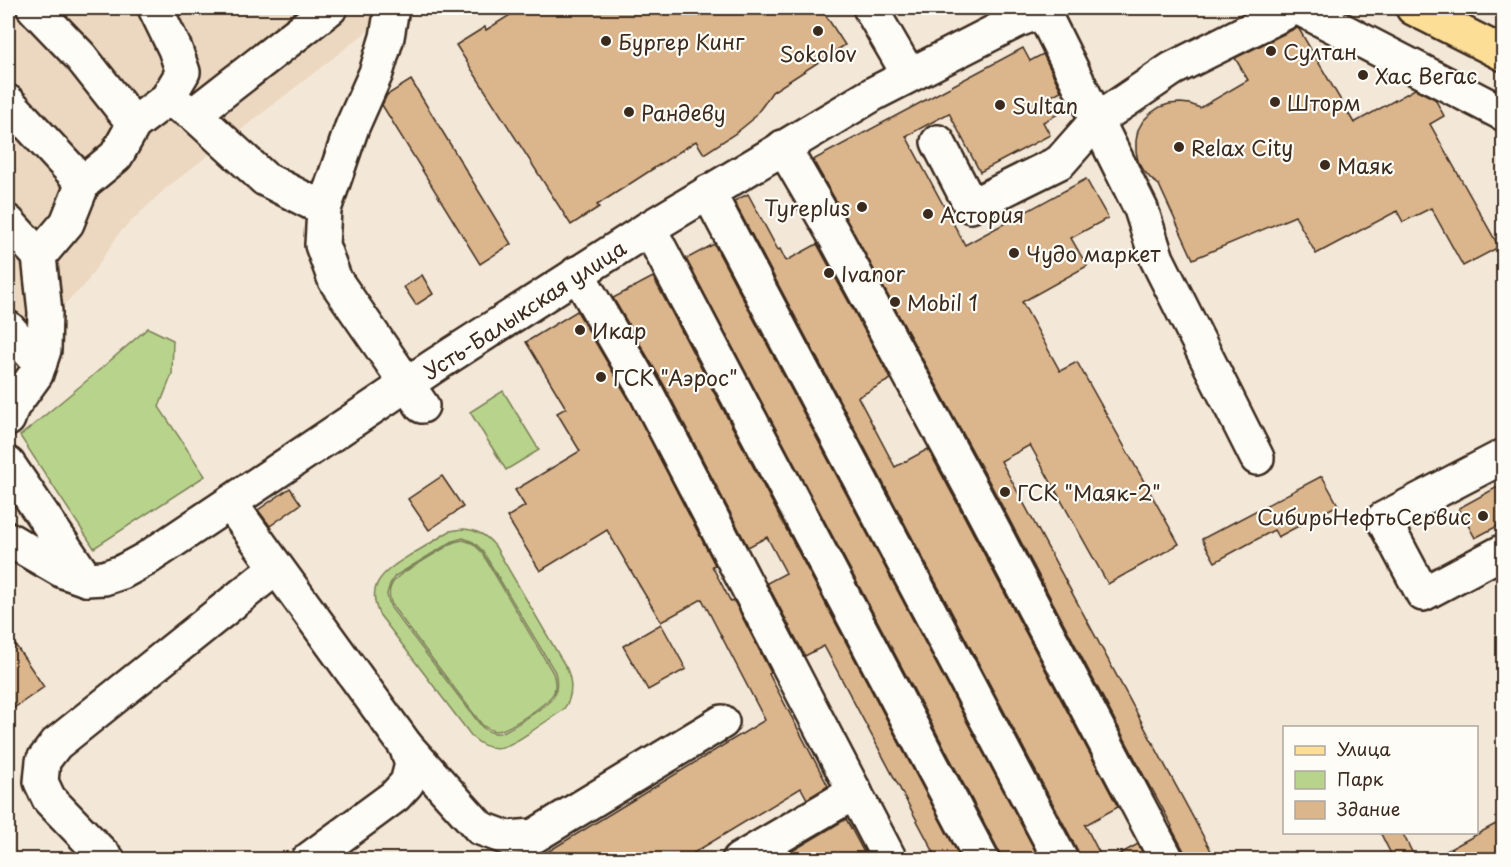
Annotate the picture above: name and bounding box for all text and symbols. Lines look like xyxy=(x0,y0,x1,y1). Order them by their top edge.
marker: Sokolov xyxy=(811,24,825,38)
place label: Бургер Кинг xyxy=(618,25,745,57)
marker: Бургер Кинг xyxy=(599,34,613,48)
place label: Султан xyxy=(1283,35,1357,67)
place label: Sokolov xyxy=(780,37,857,69)
marker: Султан xyxy=(1264,44,1278,58)
place label: Хас Вегас xyxy=(1375,59,1477,91)
marker: Хас Вегас xyxy=(1356,68,1370,82)
place label: Шторм xyxy=(1287,86,1361,118)
place label: Sultan xyxy=(1012,89,1078,121)
marker: Шторм xyxy=(1268,95,1282,109)
place label: Рандеву xyxy=(641,96,726,128)
marker: Sultan xyxy=(993,98,1007,112)
marker: Рандеву xyxy=(622,105,636,119)
place label: Relax City xyxy=(1191,131,1293,163)
marker: Relax City xyxy=(1172,140,1186,154)
place label: Маяк xyxy=(1337,149,1393,181)
marker: Маяк xyxy=(1318,158,1332,172)
place label: Tyreplus xyxy=(764,191,850,223)
place label: Астория xyxy=(940,198,1024,230)
marker: Tyreplus xyxy=(855,200,869,214)
marker: Астория xyxy=(921,207,935,221)
street label: Усть-Балыкская улица xyxy=(416,231,633,387)
place label: Чудо маркет xyxy=(1026,237,1161,269)
marker: Чудо маркет xyxy=(1007,246,1021,260)
place label: Ivanor xyxy=(841,257,905,289)
marker: Ivanor xyxy=(822,266,836,280)
place label: Mobil 1 xyxy=(907,286,978,318)
marker: Mobil 1 xyxy=(888,295,902,309)
place label: Икар xyxy=(592,314,646,346)
marker: Икар xyxy=(573,323,587,337)
place label: ГСК "Аэрос" xyxy=(613,361,738,393)
marker: ГСК "Аэрос" xyxy=(594,370,608,384)
place label: ГСК "Маяк-2" xyxy=(1017,476,1161,508)
marker: ГСК "Маяк-2" xyxy=(998,485,1012,499)
place label: СибирьНефтьСервис xyxy=(1257,500,1471,532)
marker: СибирьНефтьСервис xyxy=(1476,509,1490,523)
legend xyxy=(1283,726,1478,834)
text: Улица xyxy=(1337,735,1391,762)
text: Парк xyxy=(1337,765,1384,792)
text: Здание xyxy=(1337,795,1400,822)

